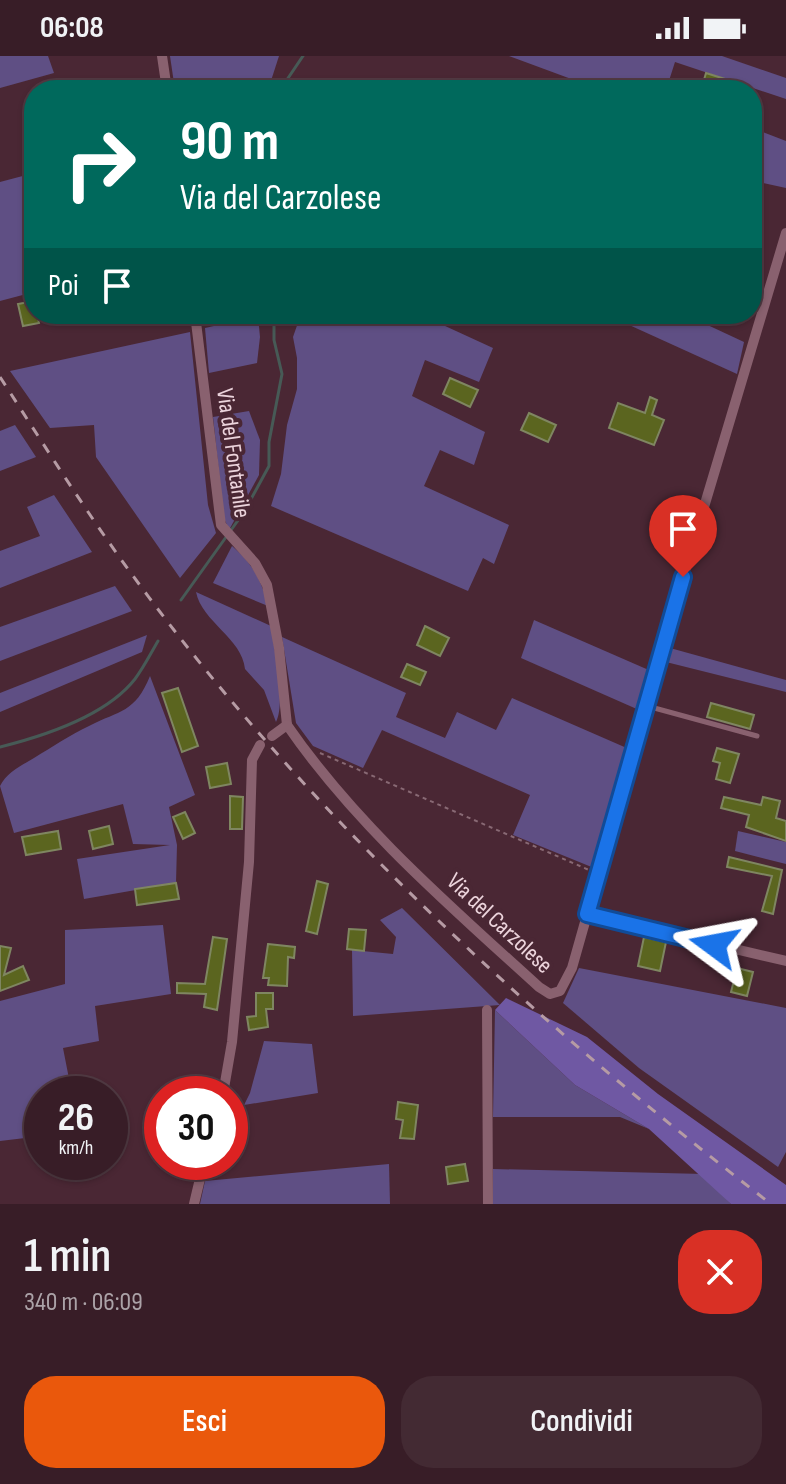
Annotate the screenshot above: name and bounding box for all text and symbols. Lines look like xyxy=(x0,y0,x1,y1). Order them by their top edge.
text: 06:08 xyxy=(40,10,104,46)
text: 90 m xyxy=(180,109,279,176)
icon: right xyxy=(48,112,152,216)
text: Via del Carzolese xyxy=(180,177,381,220)
icon: arrive xyxy=(95,264,139,308)
text: Poi xyxy=(48,268,79,304)
street label: Via del Fontanile xyxy=(210,386,257,520)
pin xyxy=(649,495,717,577)
icon: arrive xyxy=(661,507,705,551)
street label: Via del Carzolese xyxy=(441,867,559,980)
position arrow xyxy=(672,903,756,987)
speed limit sign: 30 xyxy=(144,1076,248,1180)
text: 26 xyxy=(58,1094,94,1142)
text: km/h xyxy=(59,1136,93,1160)
text: 1 min xyxy=(24,1228,111,1285)
button: close xyxy=(678,1230,762,1314)
text: 340 m · 06:09 xyxy=(24,1287,143,1318)
button: Esci xyxy=(24,1376,385,1468)
button: Condividi xyxy=(401,1376,762,1468)

